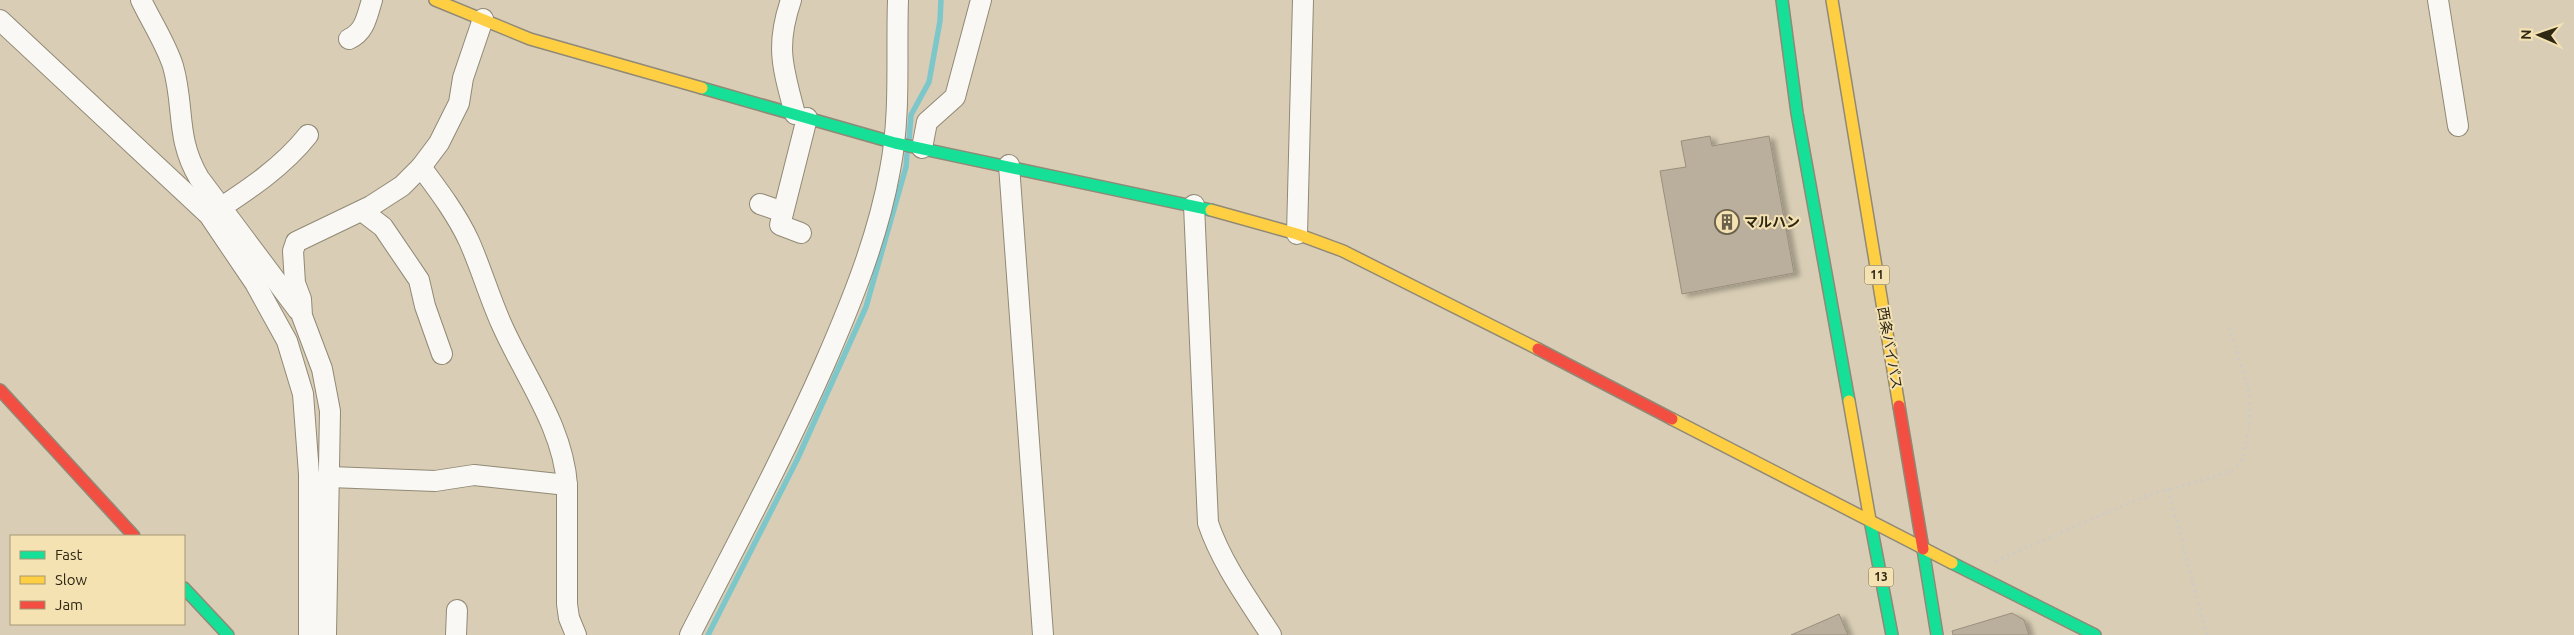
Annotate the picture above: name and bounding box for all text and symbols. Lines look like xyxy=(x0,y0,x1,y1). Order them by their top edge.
north arrow xyxy=(2514,10,2564,60)
text: N xyxy=(2518,29,2534,40)
building icon: マルハン xyxy=(1714,209,1740,235)
place label: マルハン xyxy=(1744,214,1800,230)
road number: 11 xyxy=(1864,266,1890,284)
street label: 西条バイパス xyxy=(1875,305,1905,391)
legend xyxy=(10,535,185,625)
text: Fast xyxy=(55,546,83,563)
road number: 13 xyxy=(1868,568,1894,586)
text: Slow xyxy=(55,571,88,588)
text: Jam xyxy=(55,596,83,613)

